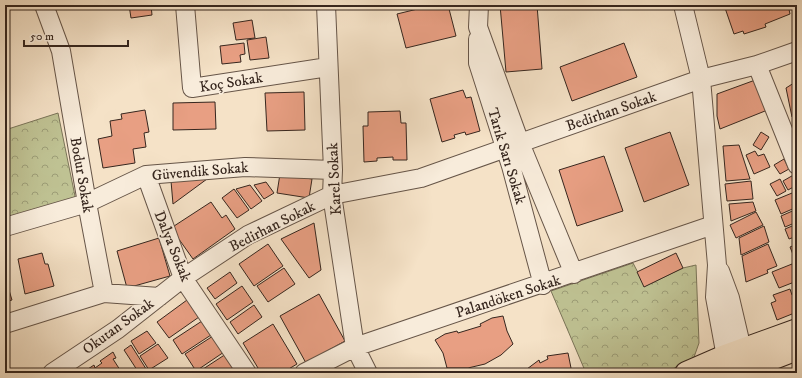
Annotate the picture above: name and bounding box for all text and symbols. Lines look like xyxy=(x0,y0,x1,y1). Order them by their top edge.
scale bar xyxy=(24,22,128,48)
text: 50 m xyxy=(30,29,54,44)
street label: Koç Sokak xyxy=(198,68,265,97)
street label: Bedirhan Sokak xyxy=(564,87,659,136)
street label: Tarık Sarı Sokak xyxy=(483,106,530,207)
street label: Bodur Sokak xyxy=(65,136,98,215)
street label: Karel Sokak xyxy=(323,142,346,216)
street label: Güvendik Sokak xyxy=(151,158,250,185)
street label: Bedirhan Sokak xyxy=(226,196,319,256)
street label: Dalya Sokak xyxy=(150,208,196,285)
street label: Palandöken Sokak xyxy=(453,270,564,322)
street label: Okutan Sokak xyxy=(79,294,158,359)

